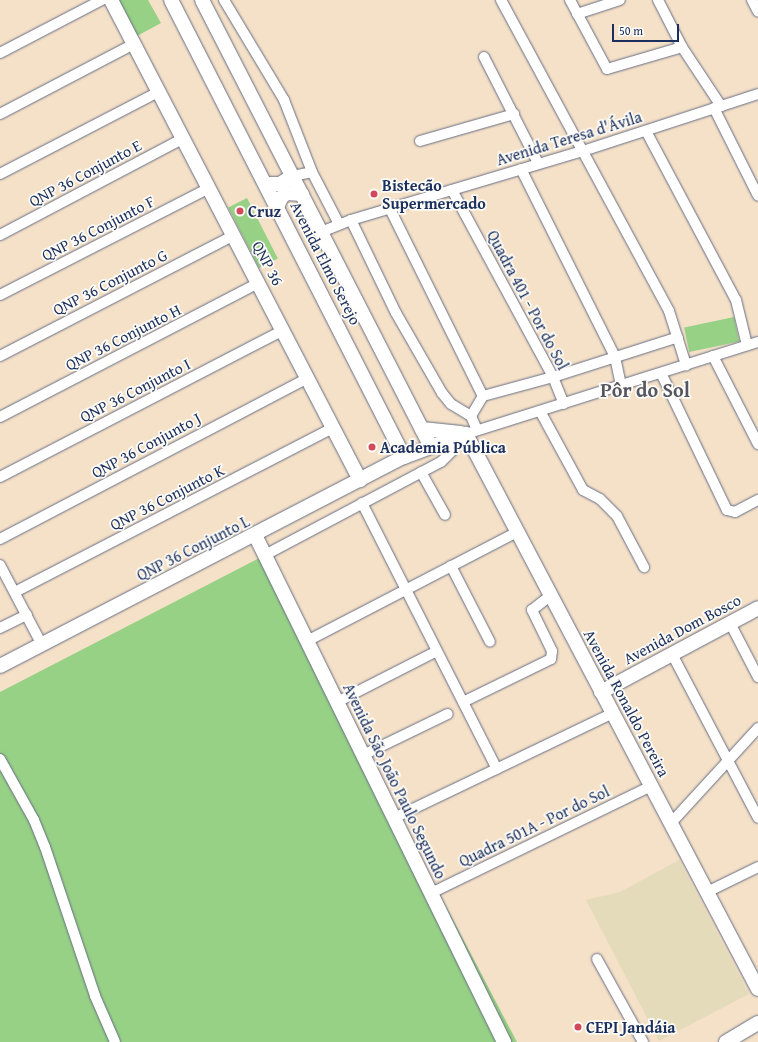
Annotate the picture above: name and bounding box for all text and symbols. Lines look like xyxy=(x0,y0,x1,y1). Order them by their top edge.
scale bar xyxy=(614,16,681,42)
text: 50 m xyxy=(619,22,643,39)
street label: Avenida Teresa d'Ávila xyxy=(494,107,644,169)
street label: QNP 36 Conjunto E xyxy=(26,135,144,211)
place label: Bistecão Supermercado xyxy=(382,175,486,213)
marker: Bistecão Supermercado xyxy=(369,189,379,199)
street label: QNP 36 Conjunto F xyxy=(38,191,158,265)
street label: Avenida Elmo Serejo xyxy=(287,198,365,328)
place label: Cruz xyxy=(248,201,281,221)
marker: Cruz xyxy=(235,206,245,216)
street label: Quadra 401 - Por do Sol xyxy=(483,227,573,373)
street label: QNP 36 xyxy=(248,237,288,289)
street label: QNP 36 Conjunto G xyxy=(50,245,170,319)
street label: QNP 36 Conjunto H xyxy=(62,300,184,374)
street label: QNP 36 Conjunto I xyxy=(77,354,193,426)
district label: Pôr do Sol xyxy=(600,377,690,401)
street label: QNP 36 Conjunto J xyxy=(88,408,204,482)
place label: Academia Pública xyxy=(380,437,506,457)
marker: Academia Pública xyxy=(367,442,377,452)
street label: QNP 36 Conjunto K xyxy=(107,460,227,534)
street label: QNP 36 Conjunto L xyxy=(133,511,253,585)
street label: Avenida Dom Bosco xyxy=(620,590,744,668)
street label: Avenida Ronaldo Pereira xyxy=(580,626,674,780)
street label: Avenida São João Paulo Segundo xyxy=(339,680,451,882)
street label: Quadra 501A - Por do Sol xyxy=(456,781,612,871)
place label: CEPI Jandáia xyxy=(586,1017,676,1037)
marker: CEPI Jandáia xyxy=(573,1022,583,1032)

